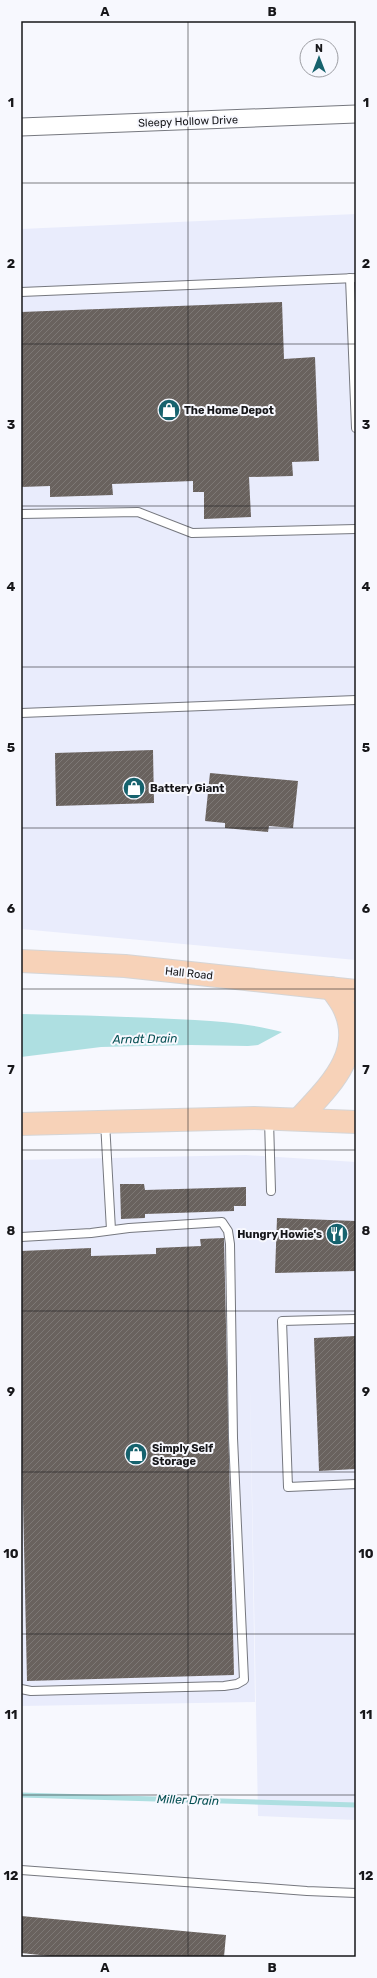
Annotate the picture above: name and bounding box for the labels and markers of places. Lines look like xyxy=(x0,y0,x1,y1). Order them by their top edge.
shop icon: The Home Depot xyxy=(156,397,182,423)
place label: The Home Depot xyxy=(184,404,274,417)
shop icon: Battery Giant xyxy=(121,775,147,801)
place label: Battery Giant xyxy=(150,782,224,795)
restaurant icon: Hungry Howie's xyxy=(324,1221,350,1247)
place label: Hungry Howie's xyxy=(237,1228,322,1241)
shop icon: Simply Self Storage xyxy=(123,1441,149,1467)
place label: Simply Self Storage xyxy=(152,1442,213,1468)

